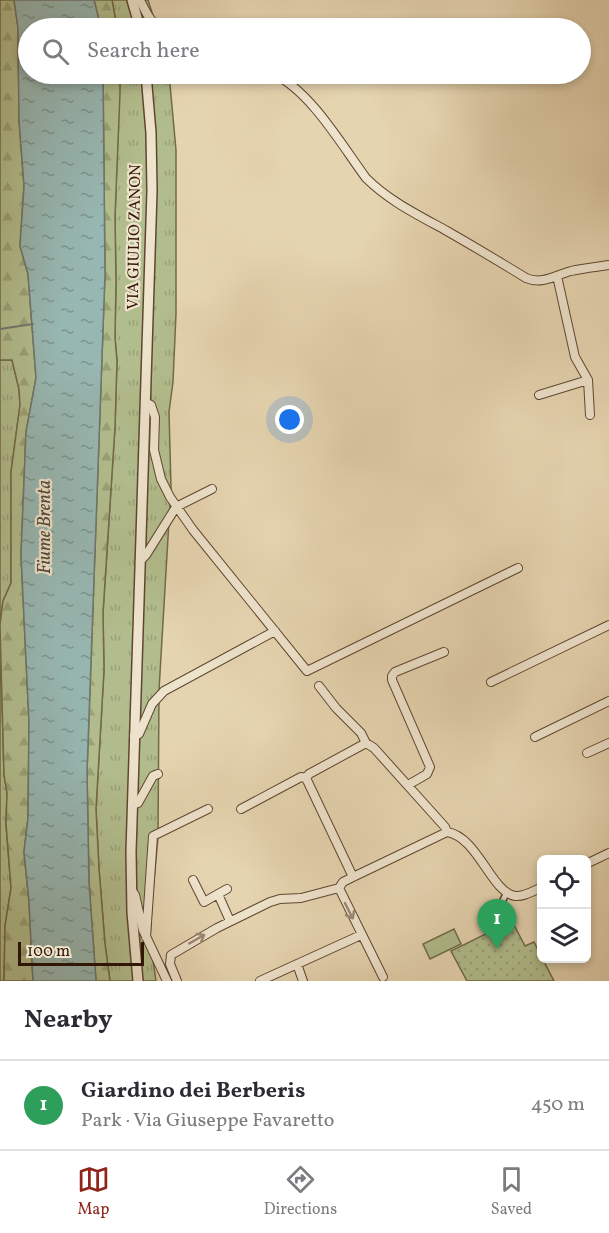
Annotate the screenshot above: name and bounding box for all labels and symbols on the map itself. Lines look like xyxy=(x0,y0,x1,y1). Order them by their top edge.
street label: VIA GIULIO ZANON xyxy=(123,164,147,310)
your location xyxy=(275,405,304,434)
water label: Fiume Brenta xyxy=(33,480,58,574)
pin: 1 xyxy=(478,900,516,949)
one-way arrow xyxy=(344,902,356,920)
one-way arrow xyxy=(188,933,205,945)
scale bar xyxy=(18,939,144,966)

